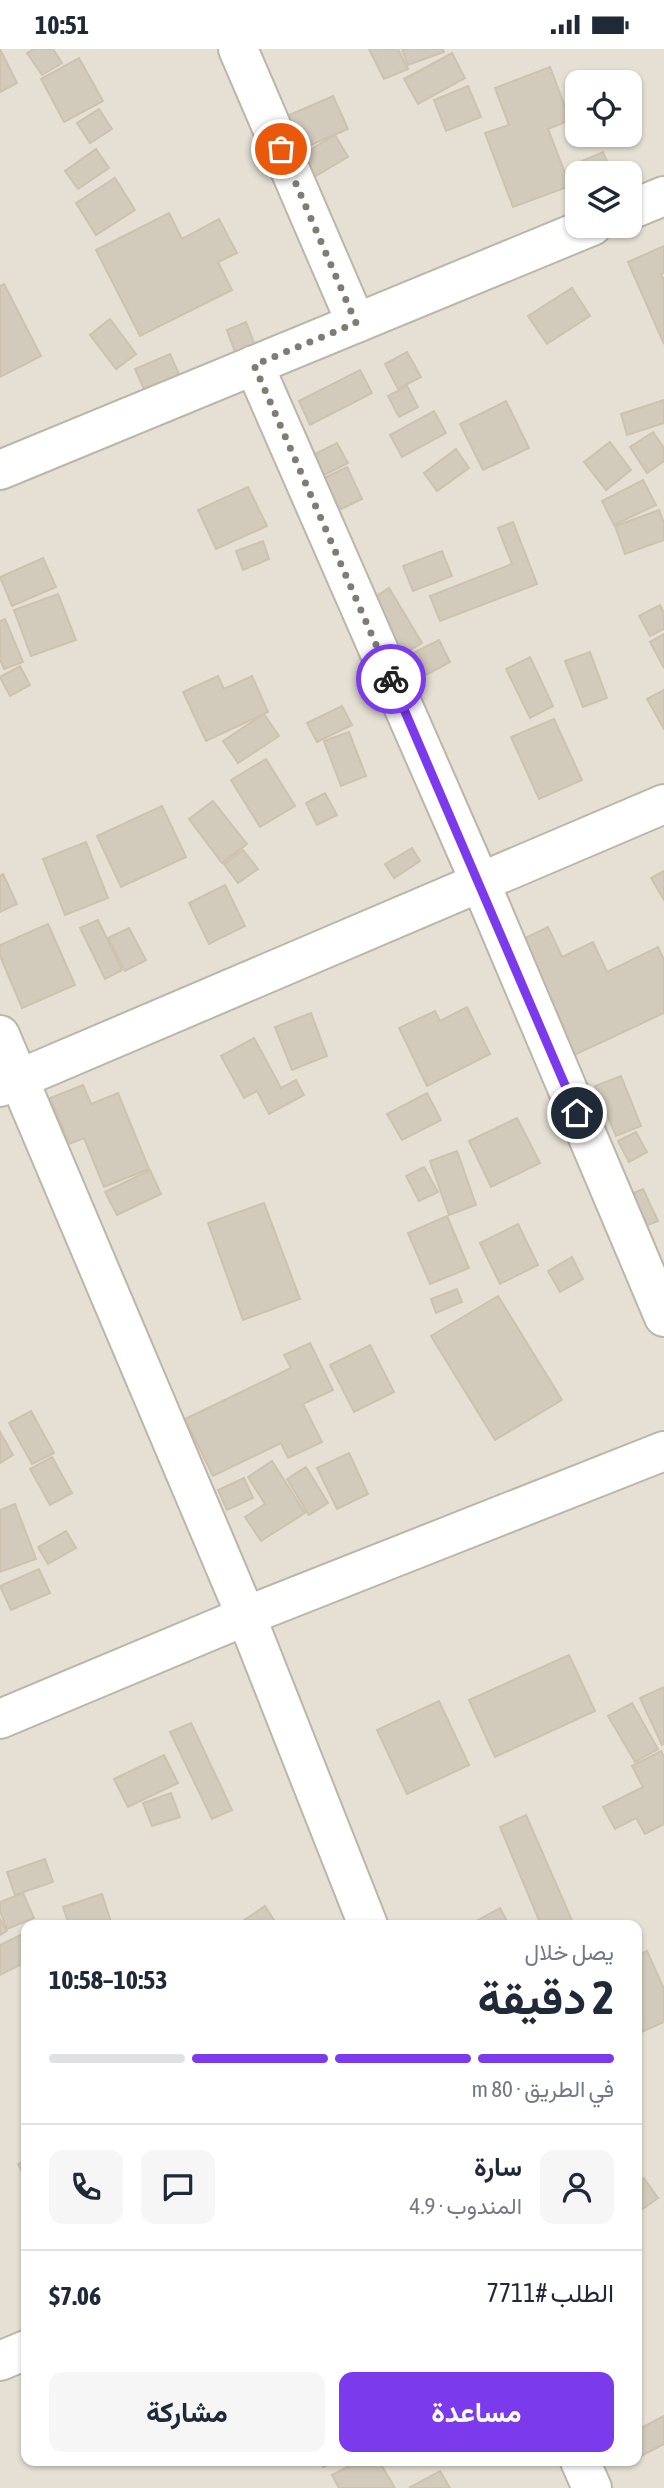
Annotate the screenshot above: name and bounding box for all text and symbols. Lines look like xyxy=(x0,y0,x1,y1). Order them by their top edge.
text: 10:51 xyxy=(35,10,89,40)
map controls xyxy=(565,70,642,238)
button: locate xyxy=(565,70,642,147)
pin xyxy=(251,119,311,179)
icon: bag xyxy=(262,130,300,168)
button: layers xyxy=(565,161,642,238)
courier xyxy=(356,644,426,714)
icon: bike xyxy=(372,660,410,698)
pin xyxy=(547,1083,607,1143)
icon: home xyxy=(558,1094,596,1132)
text: يصل خلال xyxy=(525,1939,614,1965)
text: 10:53–10:58 xyxy=(49,1965,167,1995)
text: 2 دقيقة xyxy=(478,1971,614,2024)
text: في الطريق · 80 m xyxy=(472,2076,614,2102)
button: phone xyxy=(49,2150,123,2224)
button: chat xyxy=(141,2150,215,2224)
button: person xyxy=(540,2150,614,2224)
text: سارة xyxy=(474,2152,522,2182)
text: المندوب · 4.9 xyxy=(410,2193,522,2219)
text: الطلب #7711 xyxy=(487,2278,614,2308)
text: $7.06 xyxy=(49,2281,101,2311)
button: مشاركة xyxy=(49,2372,325,2452)
button: مساعدة xyxy=(339,2372,614,2452)

